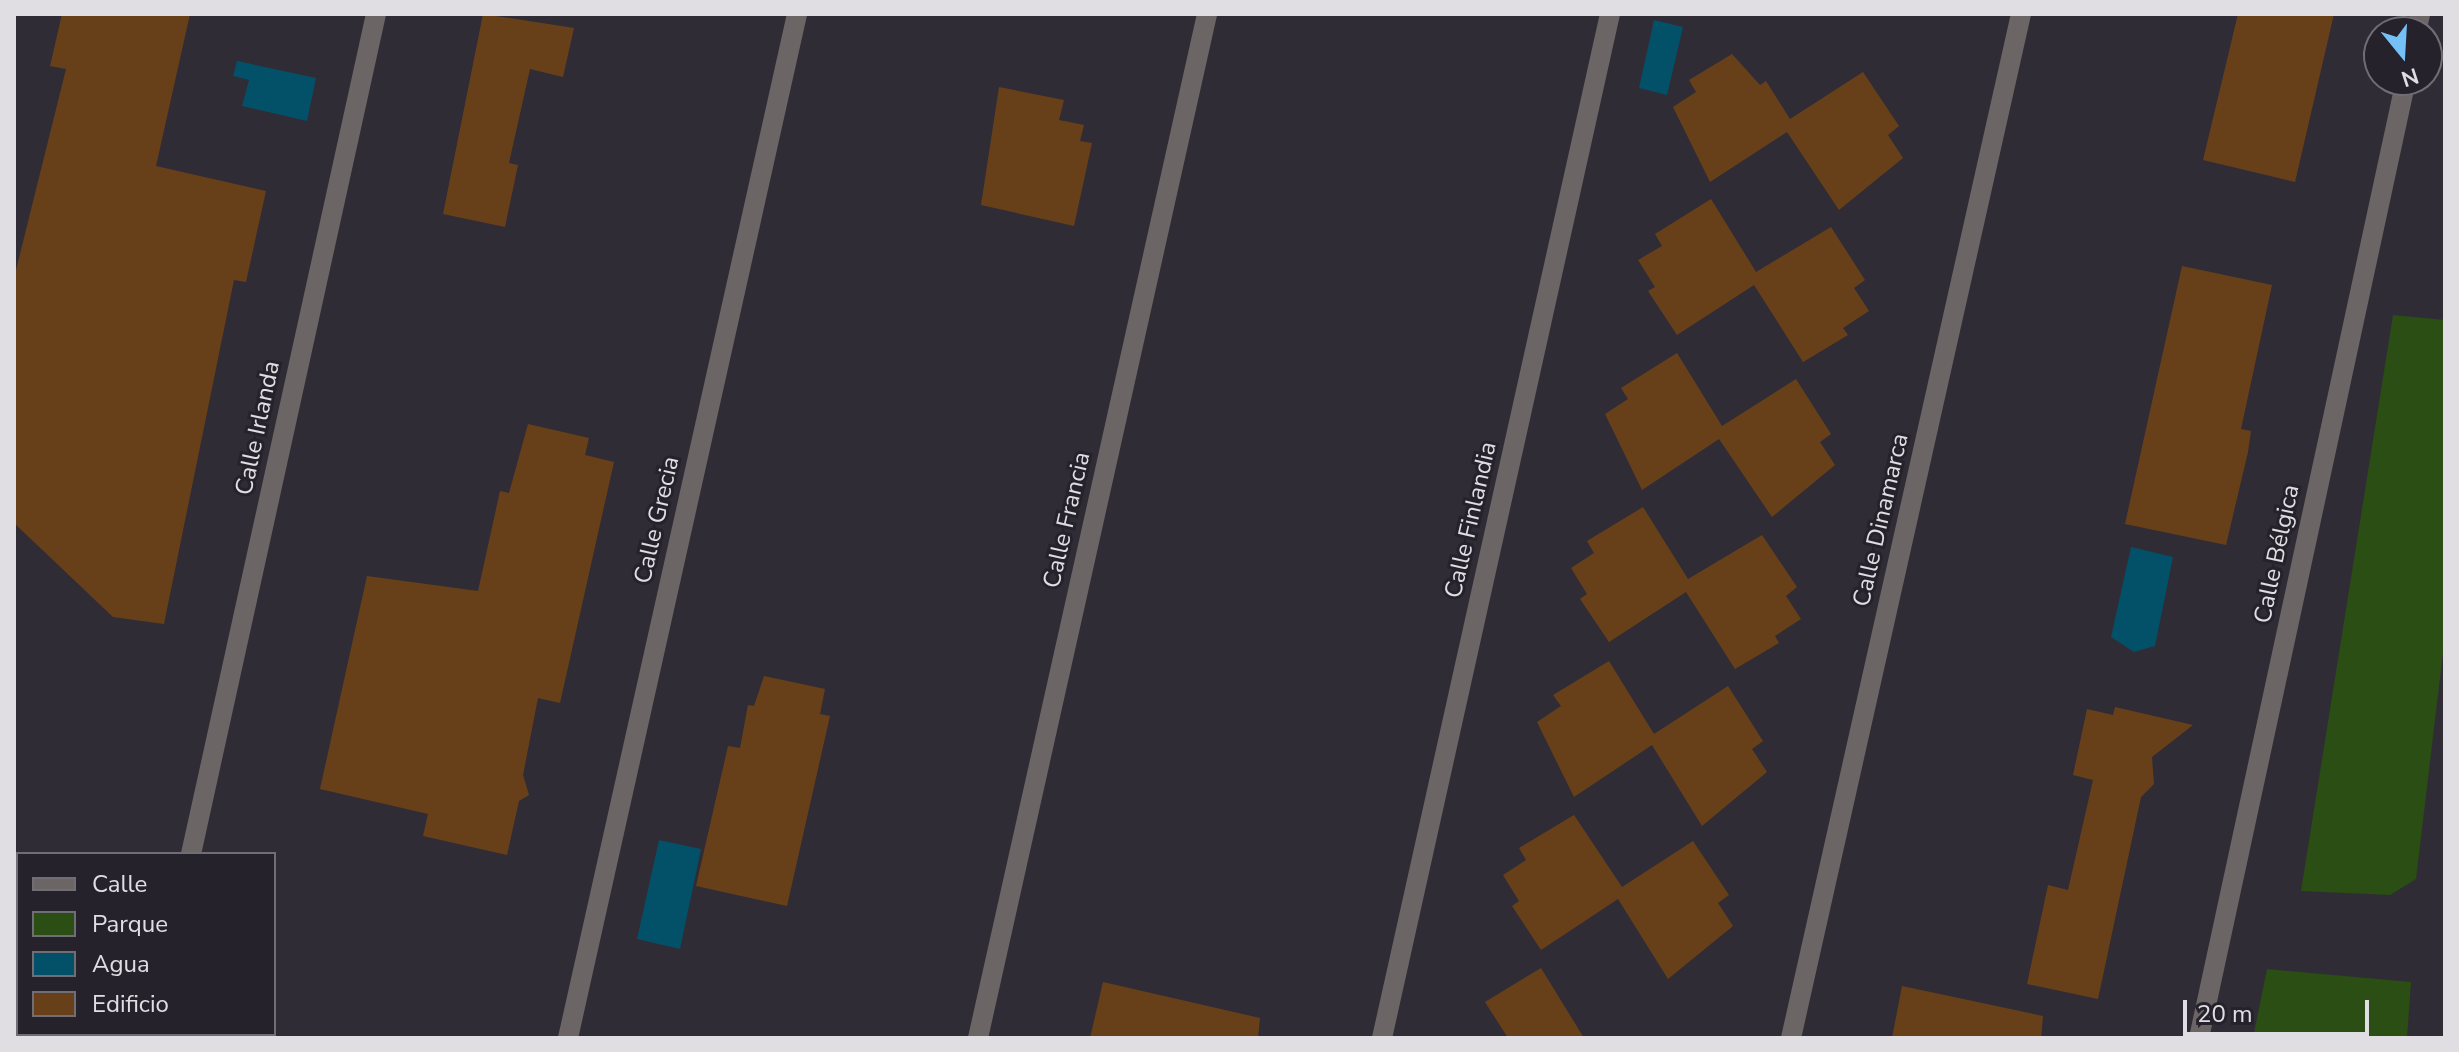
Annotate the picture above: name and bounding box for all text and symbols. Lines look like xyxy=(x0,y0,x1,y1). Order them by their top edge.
north arrow xyxy=(2363,16,2443,96)
text: N xyxy=(2397,60,2422,94)
street label: Calle Irlanda xyxy=(230,358,286,498)
street label: Calle Dinamarca xyxy=(1847,431,1915,609)
street label: Calle Finlandia xyxy=(1439,439,1503,601)
street label: Calle Francia xyxy=(1037,449,1097,591)
street label: Calle Grecia xyxy=(628,454,686,586)
street label: Calle Bélgica xyxy=(2248,482,2306,626)
legend xyxy=(16,852,276,1036)
text: Calle xyxy=(92,868,147,900)
text: Parque xyxy=(92,908,168,940)
text: Agua xyxy=(92,948,150,980)
scale bar xyxy=(2187,984,2373,1034)
text: Edificio xyxy=(92,988,169,1020)
text: 20 m xyxy=(2197,998,2253,1030)

